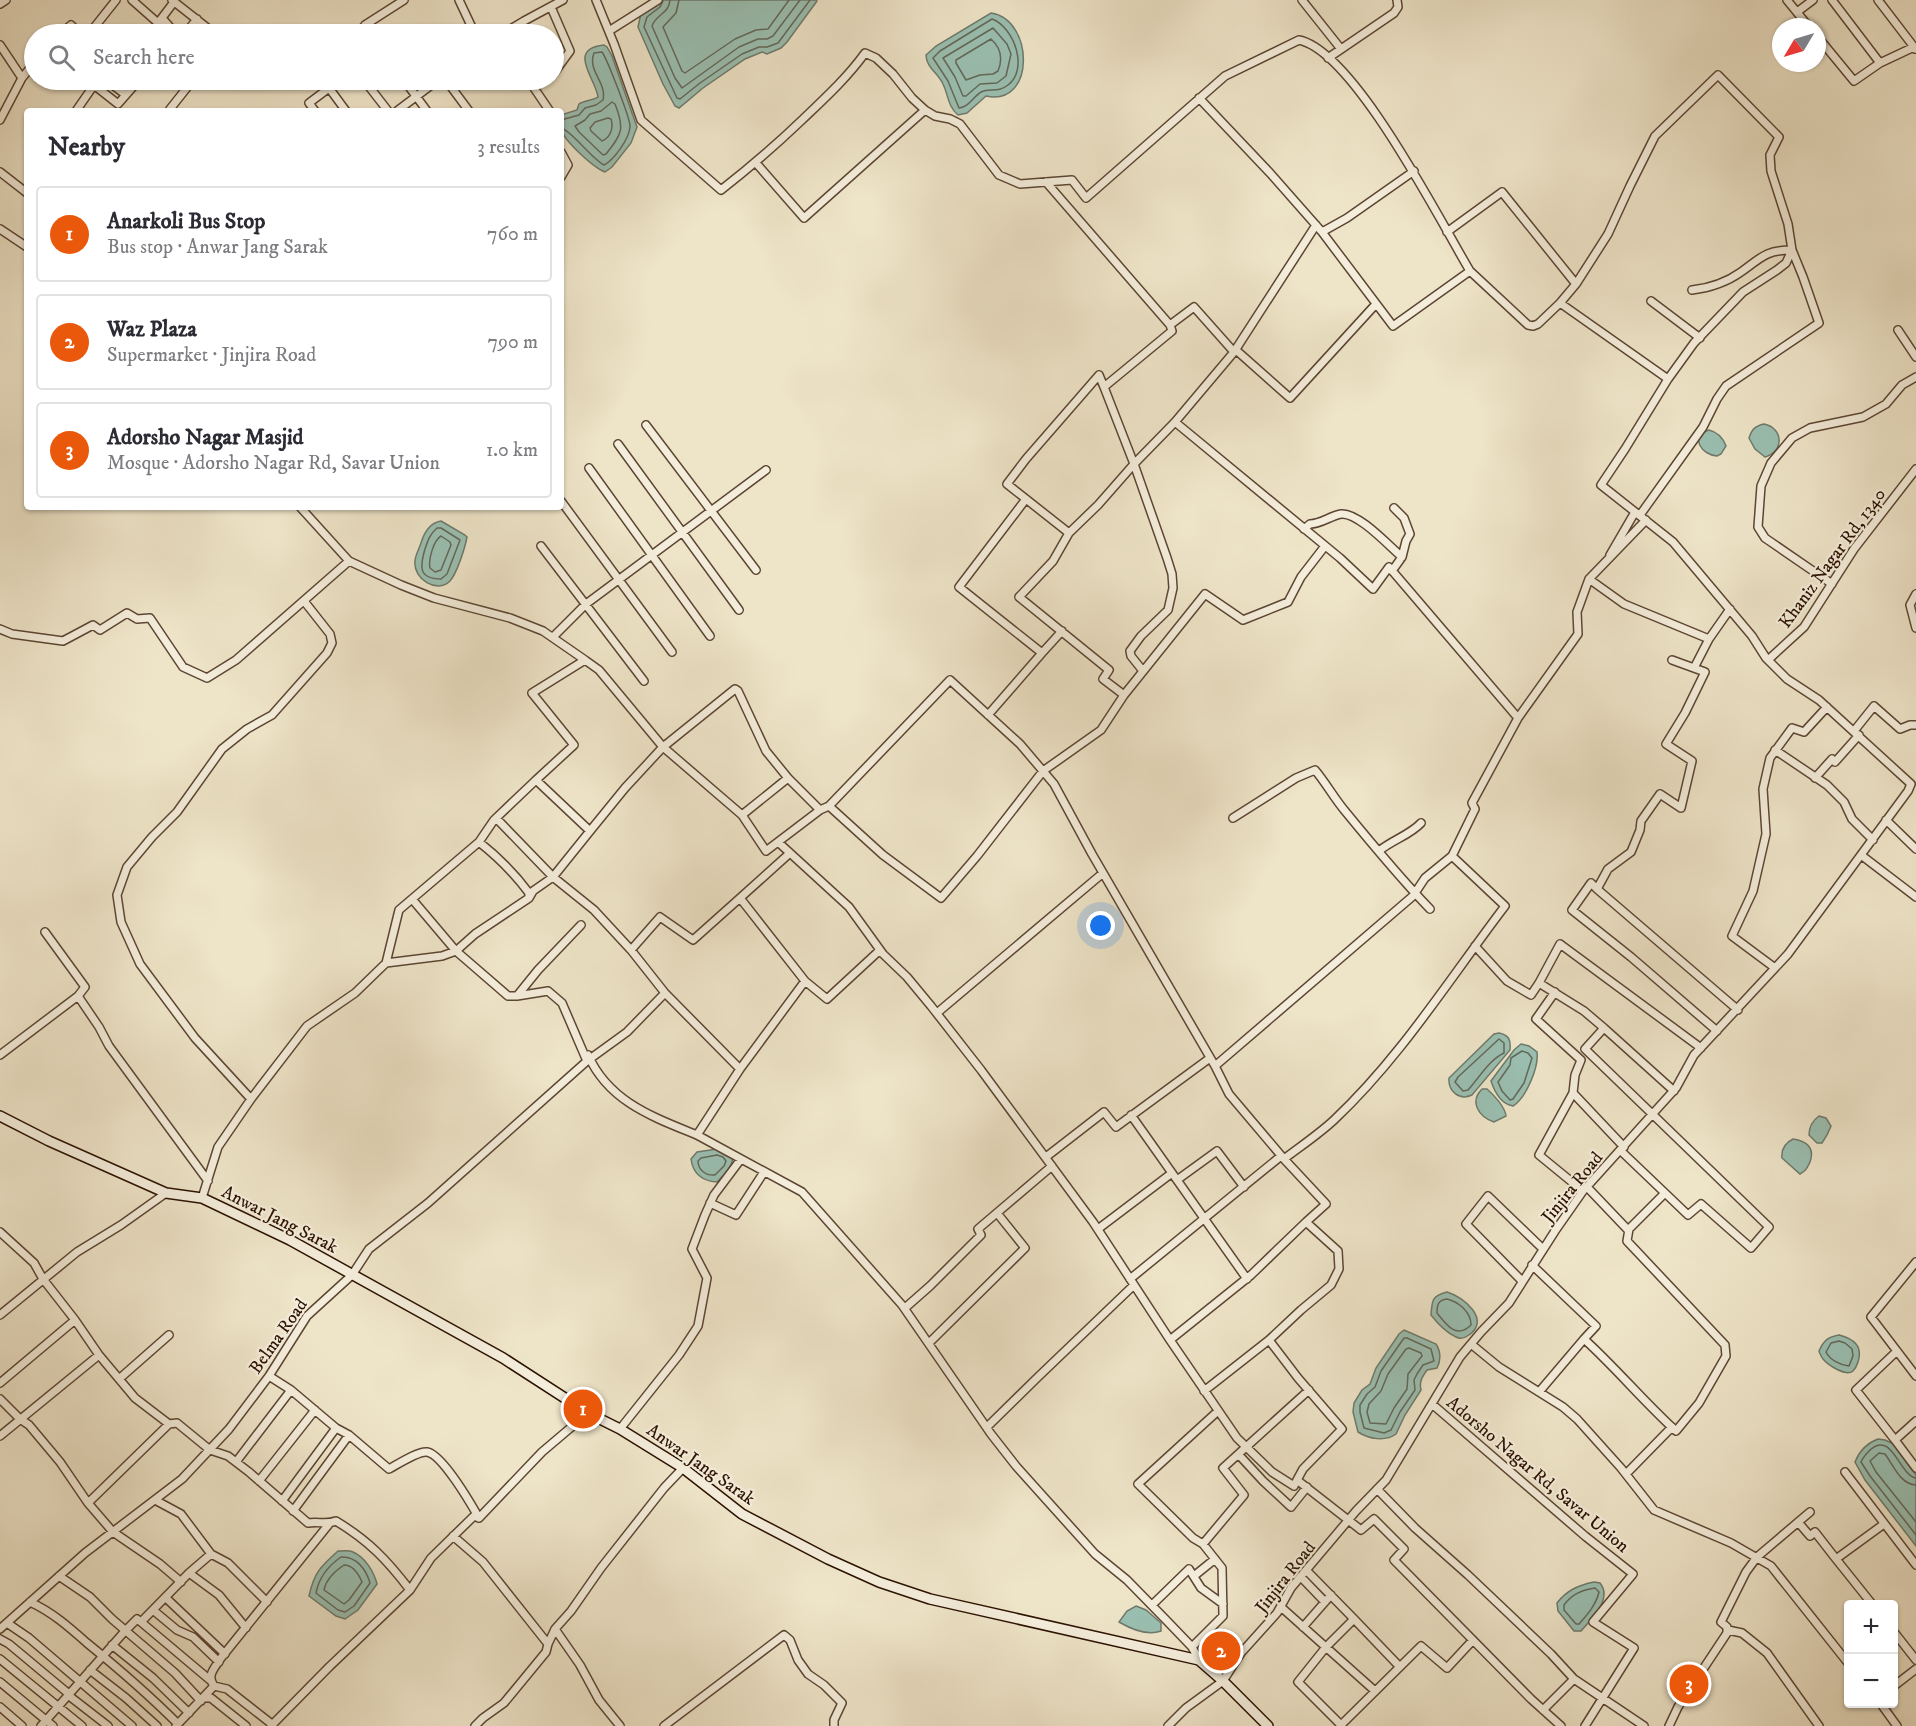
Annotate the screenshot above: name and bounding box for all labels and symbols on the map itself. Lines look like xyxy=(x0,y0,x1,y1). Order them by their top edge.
north arrow xyxy=(1772,18,1826,72)
street label: Khaniz Nagar Rd, 1340 xyxy=(1775,484,1891,633)
your location xyxy=(1086,911,1115,940)
street label: Jinjira Road xyxy=(1536,1148,1608,1229)
street label: Anwar Jang Sarak xyxy=(218,1181,341,1259)
street label: Belma Road xyxy=(245,1295,313,1378)
pin: 1 xyxy=(564,1386,602,1432)
street label: Adorsho Nagar Rd, Savar Union xyxy=(1442,1392,1634,1558)
street label: Anwar Jang Sarak xyxy=(642,1419,759,1510)
street label: Jinjira Road xyxy=(1250,1537,1321,1620)
pin: 2 xyxy=(1202,1628,1240,1674)
pin: 3 xyxy=(1670,1662,1708,1706)

